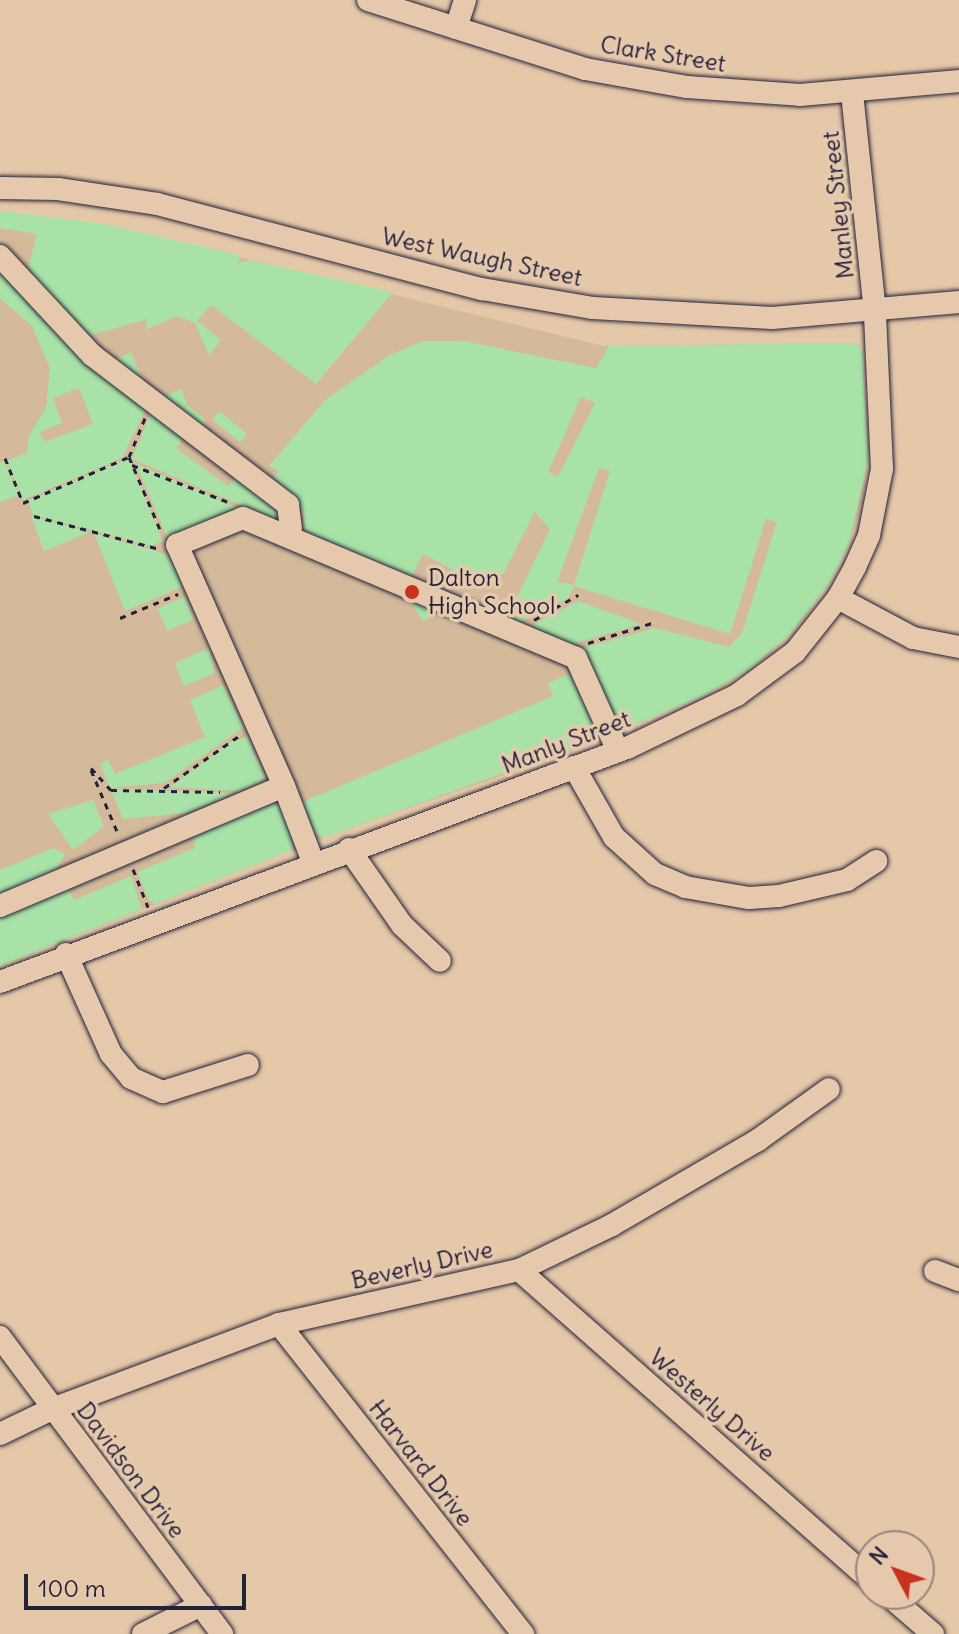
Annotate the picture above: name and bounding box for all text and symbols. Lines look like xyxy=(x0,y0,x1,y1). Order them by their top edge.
street label: Clark Street xyxy=(598,30,728,78)
street label: Manley Street xyxy=(816,130,860,280)
street label: West Waugh Street xyxy=(379,222,585,292)
place label: Dalton High School xyxy=(428,564,555,620)
marker: Dalton High School xyxy=(403,583,421,601)
street label: Manly Street xyxy=(498,704,634,780)
street label: Beverly Drive xyxy=(348,1235,496,1295)
street label: Westerly Drive xyxy=(643,1343,781,1467)
street label: Harvard Drive xyxy=(363,1394,479,1532)
street label: Davidson Drive xyxy=(71,1396,191,1544)
north arrow xyxy=(855,1530,935,1610)
text: N xyxy=(863,1541,894,1570)
scale bar xyxy=(28,1558,250,1608)
text: 100 m xyxy=(38,1573,106,1603)

